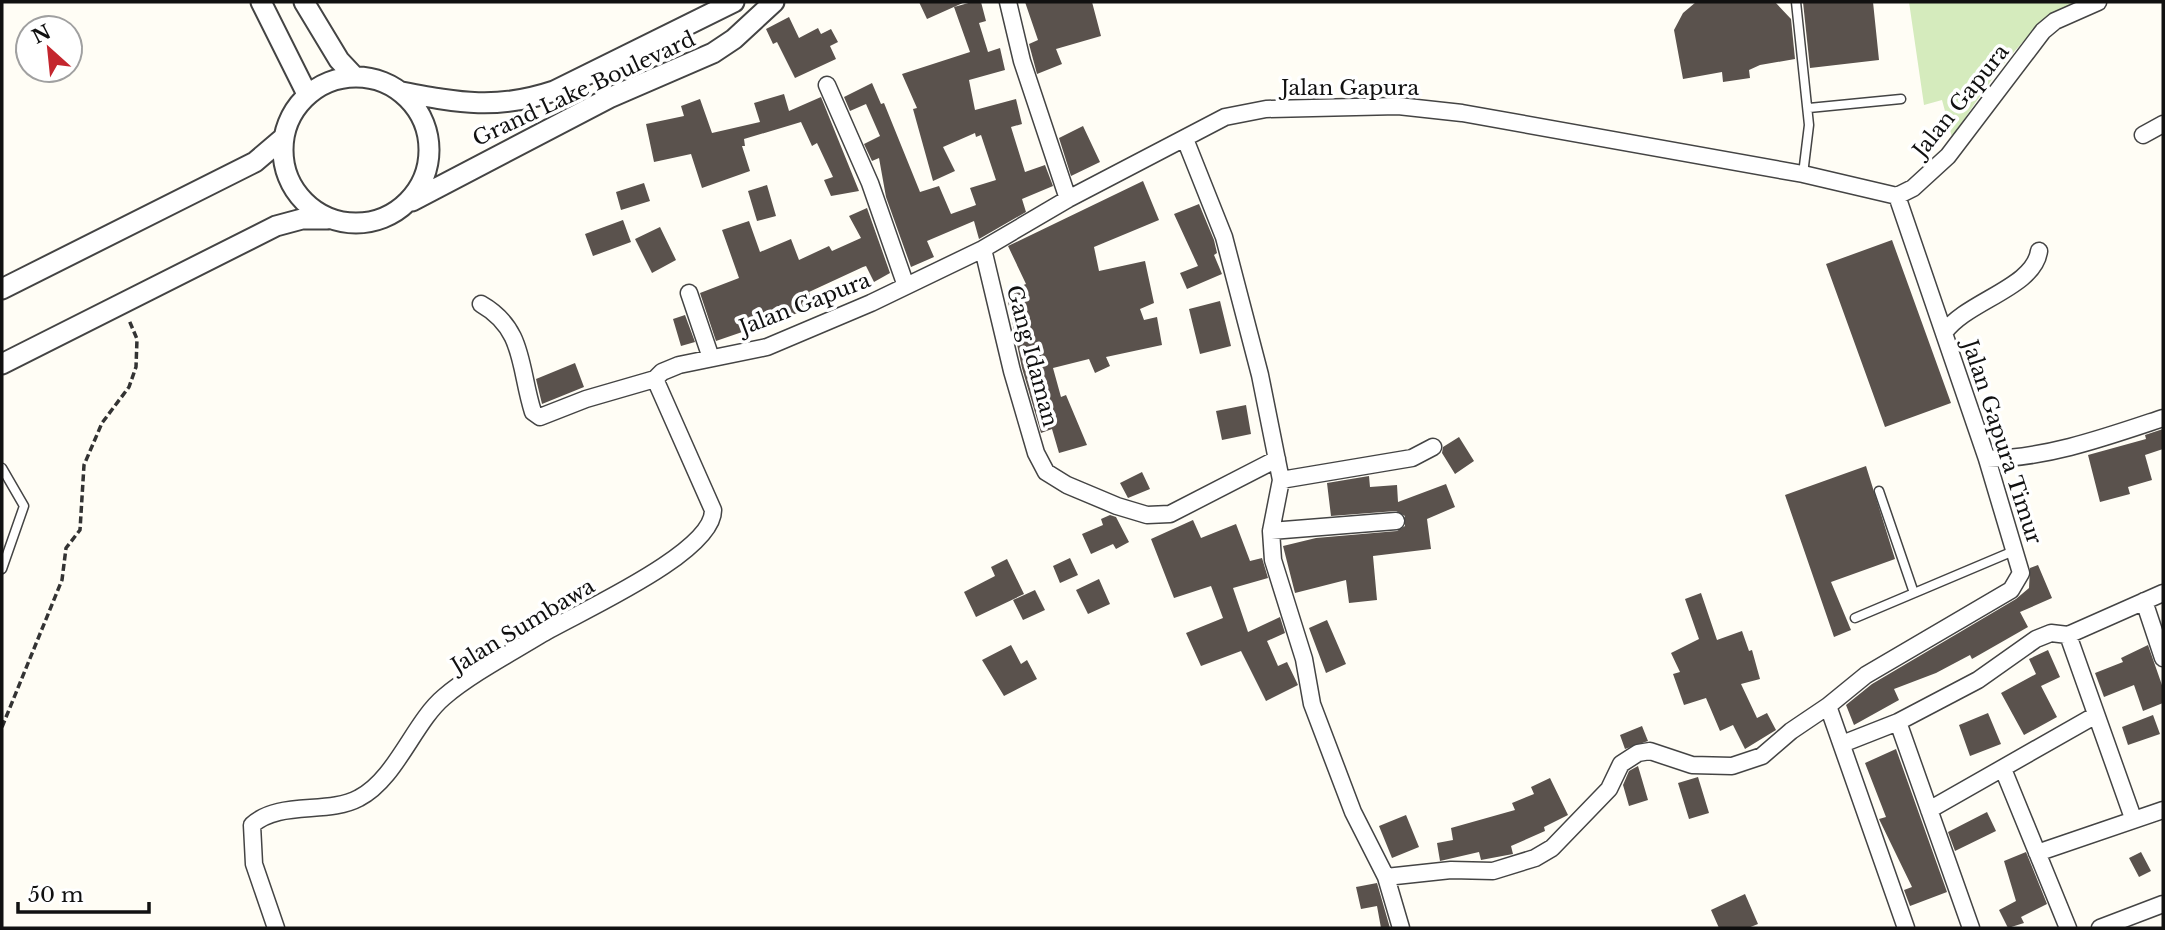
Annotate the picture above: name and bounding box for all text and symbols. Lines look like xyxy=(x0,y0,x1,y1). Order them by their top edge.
north arrow xyxy=(14,14,84,84)
text: N xyxy=(28,20,55,49)
street label: Grand Lake Boulevard xyxy=(469,26,699,152)
street label: Jalan Gapura xyxy=(1906,39,2015,165)
street label: Jalan Gapura xyxy=(1278,75,1419,101)
street label: Jalan Gapura xyxy=(733,267,874,342)
street label: Gang Idaman xyxy=(1001,282,1063,430)
street label: Jalan Gapura Timur xyxy=(1956,334,2047,547)
street label: Jalan Sumbawa xyxy=(444,573,600,681)
scale bar xyxy=(18,870,149,914)
text: 50 m xyxy=(28,882,84,908)

